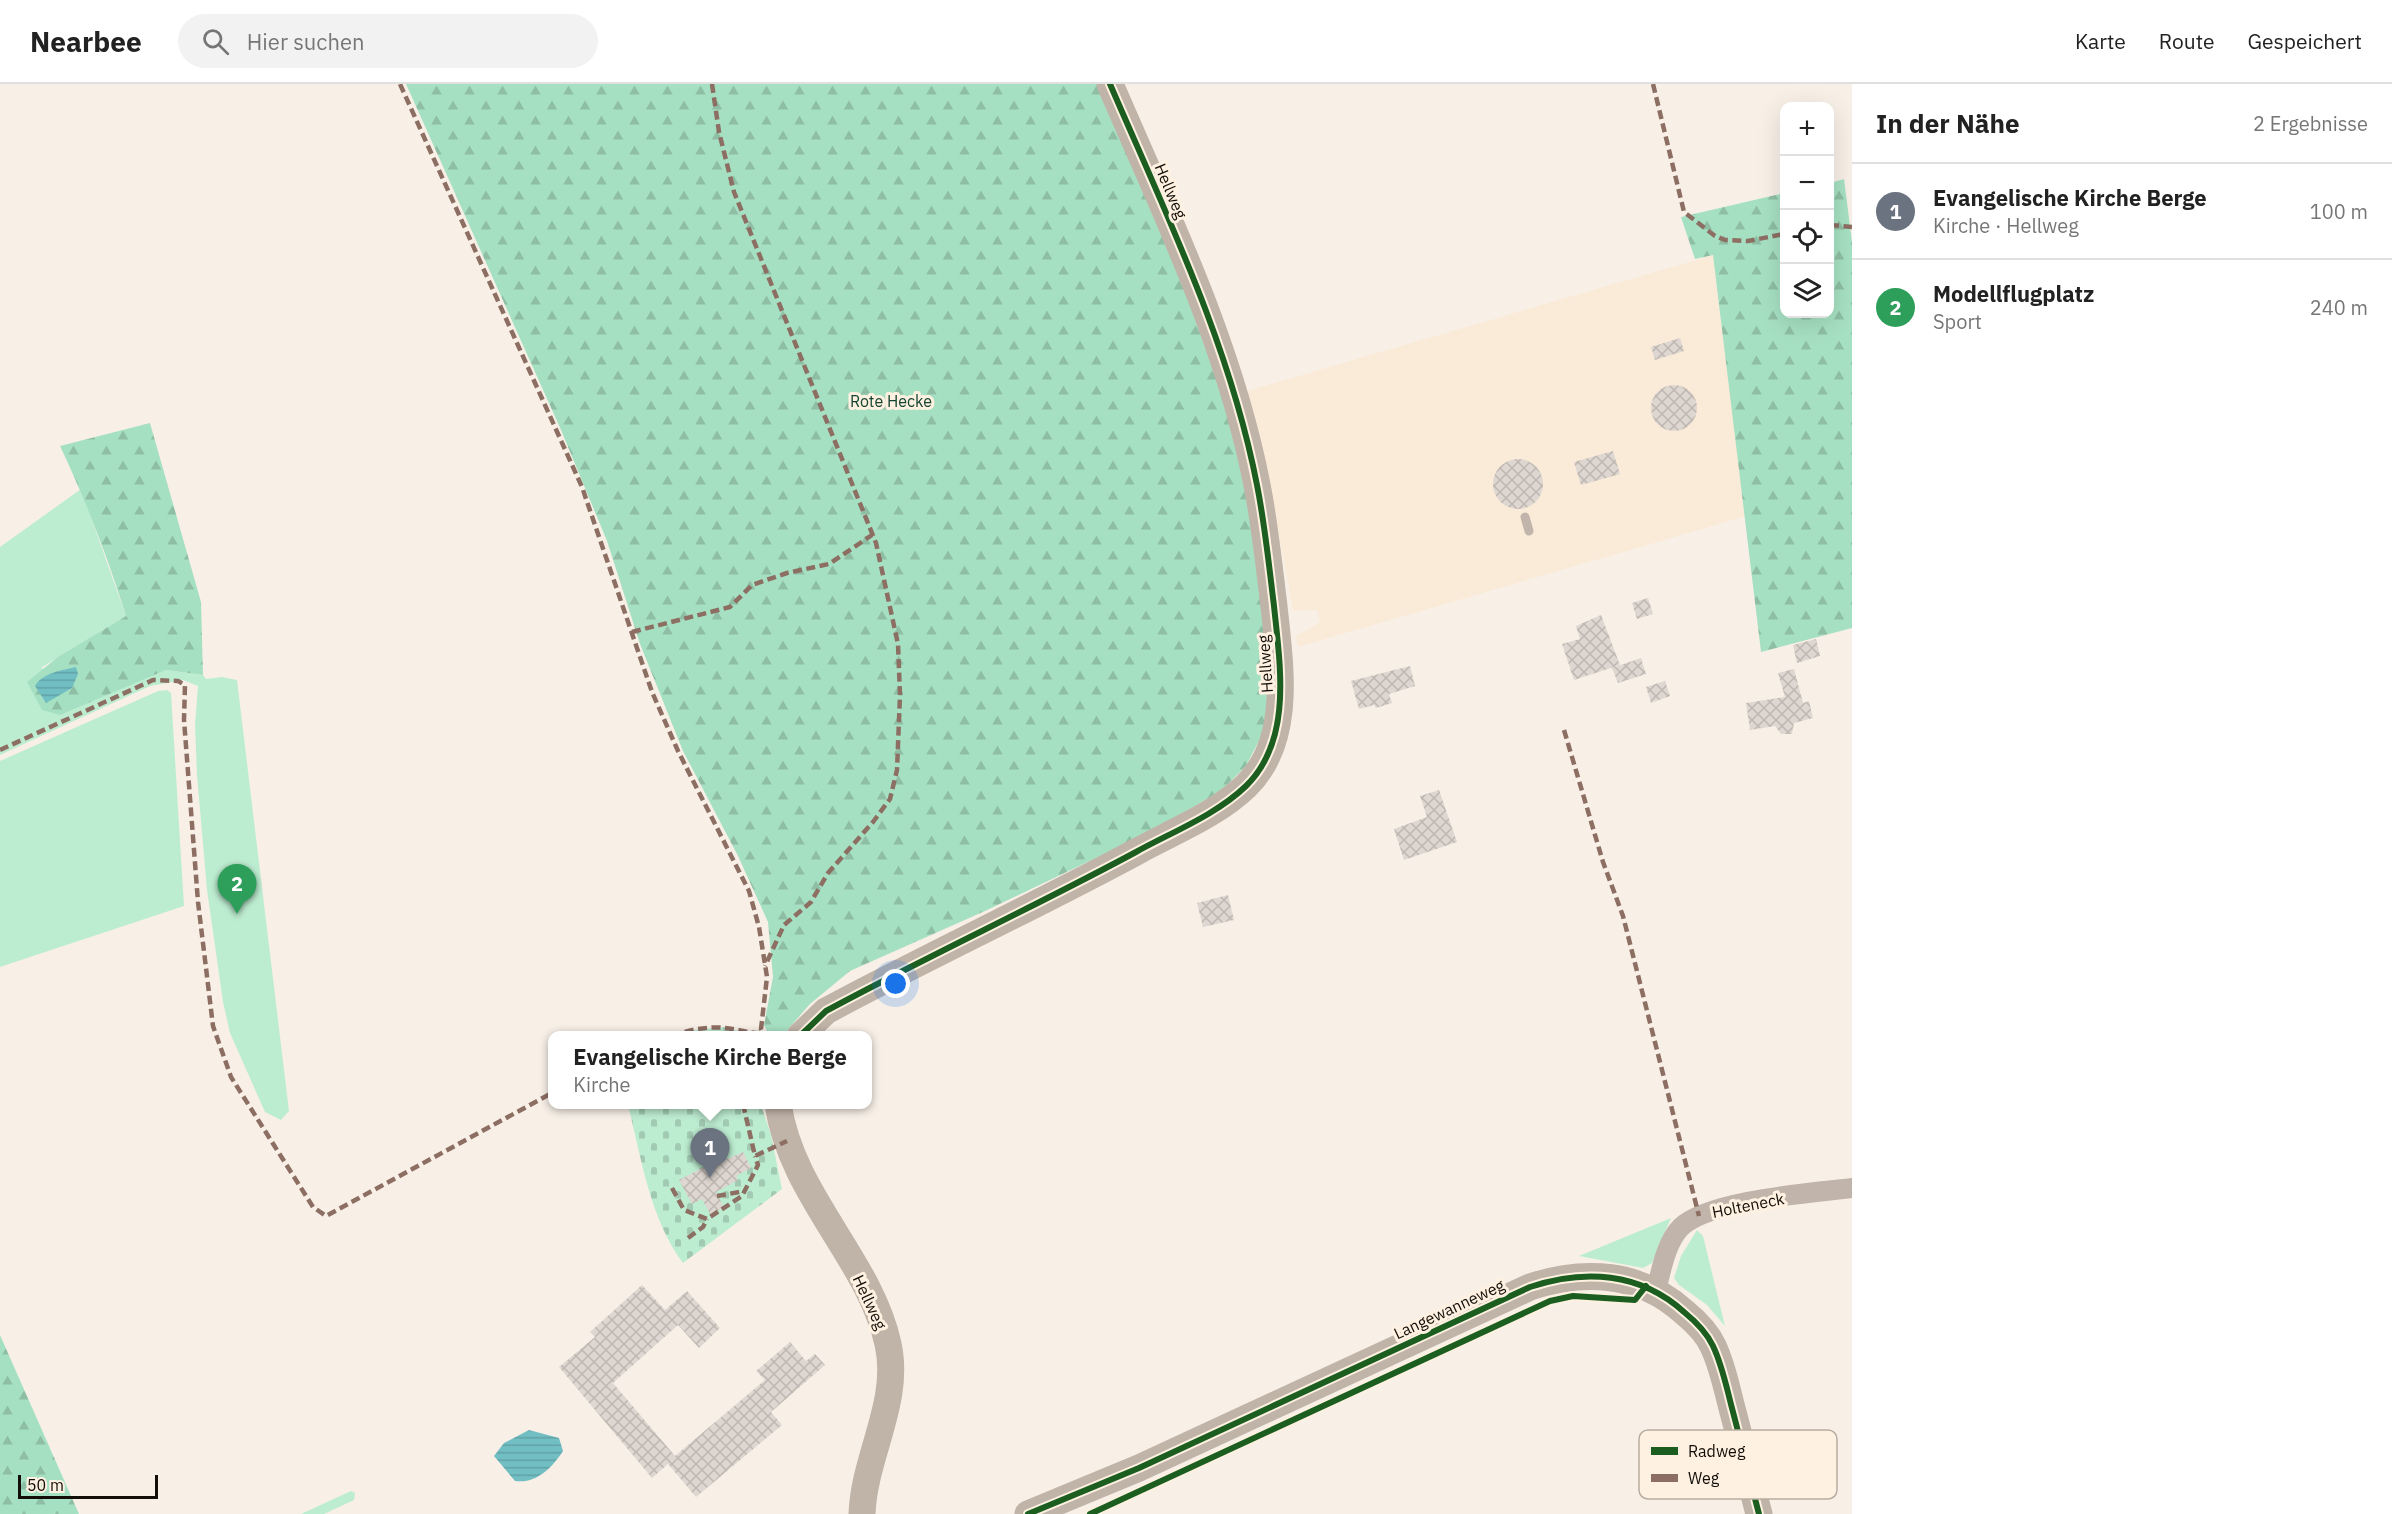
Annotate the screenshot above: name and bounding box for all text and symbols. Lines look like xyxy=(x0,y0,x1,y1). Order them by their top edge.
search box xyxy=(178,14,598,68)
text: Nearbee xyxy=(30,23,142,60)
icon: search xyxy=(199,25,232,58)
text: Hier suchen xyxy=(247,27,365,56)
text: Karte xyxy=(2075,27,2126,55)
text: Route xyxy=(2159,27,2215,55)
text: Gespeichert xyxy=(2248,27,2362,55)
map controls xyxy=(1780,102,1834,318)
button: + xyxy=(1780,102,1834,156)
text: In der Nähe xyxy=(1876,106,2020,140)
text: 2 Ergebnisse xyxy=(2253,110,2368,137)
button: − xyxy=(1780,156,1834,210)
street label: Hellweg xyxy=(1150,160,1192,222)
text: Evangelische Kirche Berge xyxy=(1933,183,2207,212)
text: 1 xyxy=(1890,198,1902,225)
text: 100 m xyxy=(2310,198,2368,225)
button: locate xyxy=(1780,210,1834,264)
text: Kirche · Hellweg xyxy=(1933,212,2079,239)
button: layers xyxy=(1780,264,1834,318)
text: Modellflugplatz xyxy=(1933,279,2094,308)
text: 2 xyxy=(1890,294,1902,321)
text: 240 m xyxy=(2310,294,2368,321)
text: Sport xyxy=(1933,308,1982,335)
park label: Rote Hecke xyxy=(850,391,932,411)
street label: Hellweg xyxy=(1253,634,1277,694)
pin: 2 xyxy=(218,864,256,914)
your location xyxy=(881,969,910,998)
popup xyxy=(548,1031,872,1109)
text: Evangelische Kirche Berge xyxy=(573,1042,847,1071)
text: Kirche xyxy=(573,1071,631,1098)
pin: 1 xyxy=(690,1128,730,1178)
street label: Holteneck xyxy=(1710,1188,1786,1222)
street label: Hellweg xyxy=(849,1271,892,1333)
street label: Langewanneweg xyxy=(1391,1274,1508,1343)
legend xyxy=(1639,1430,1837,1499)
text: Radweg xyxy=(1688,1441,1746,1461)
text: Weg xyxy=(1688,1468,1720,1488)
scale bar xyxy=(18,1472,158,1500)
text: 50 m xyxy=(27,1475,64,1495)

